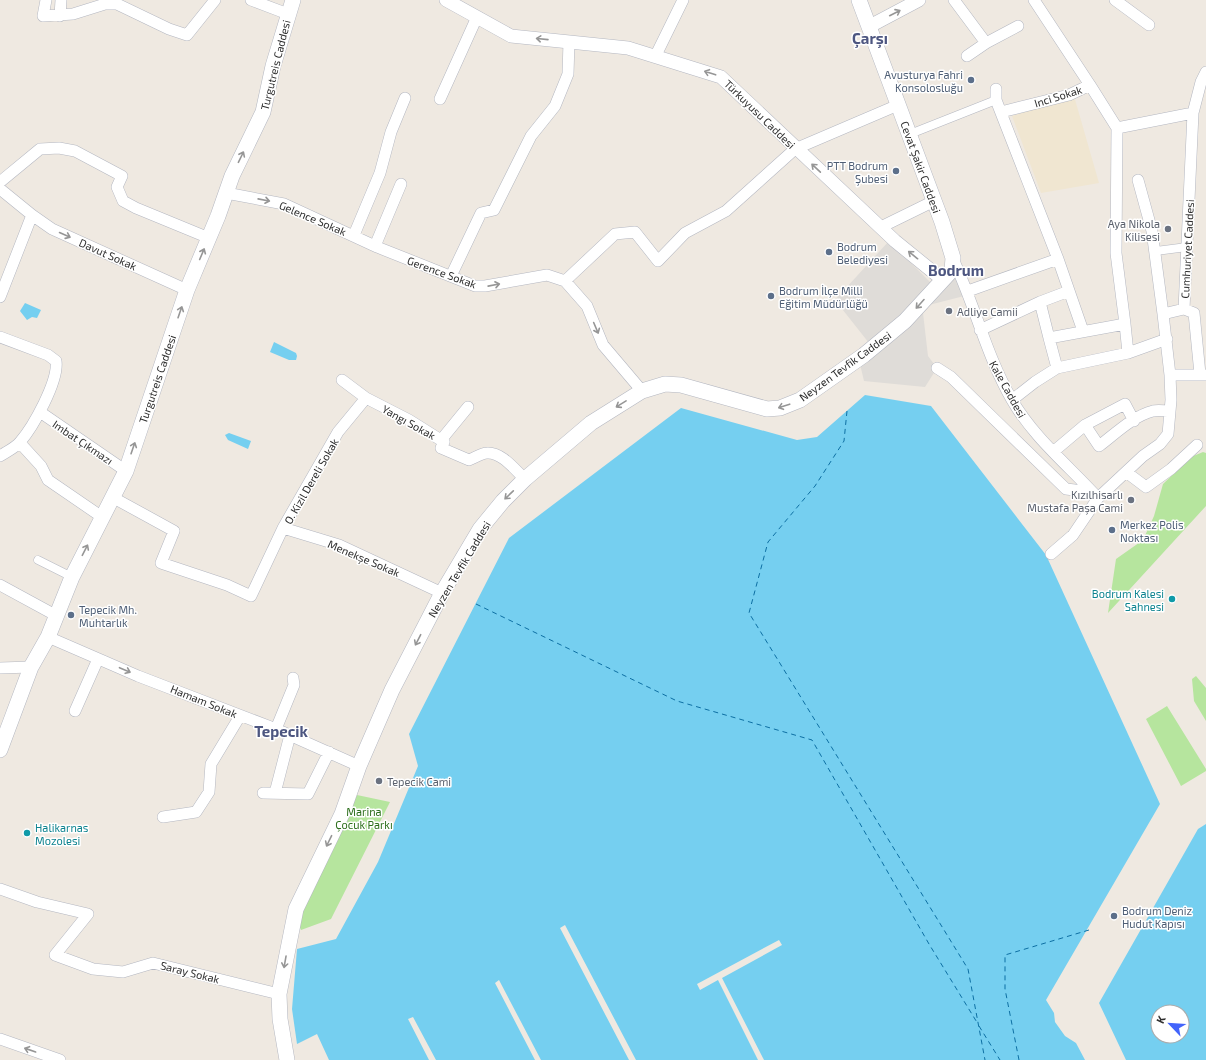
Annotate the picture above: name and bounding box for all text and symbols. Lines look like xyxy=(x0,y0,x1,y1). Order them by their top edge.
one-way arrow xyxy=(889,9,901,16)
street label: Turgutreis Caddesi xyxy=(257,18,293,112)
district label: Çarşı xyxy=(852,29,888,49)
one-way arrow xyxy=(536,36,549,43)
place label: Avusturya Fahri Konsolosluğu xyxy=(884,68,963,94)
one-way arrow xyxy=(703,69,716,76)
marker: Avusturya Fahri Konsolosluğu xyxy=(966,75,976,85)
street label: Türkuyusu Caddesi xyxy=(722,77,798,151)
street label: Inci Sokak xyxy=(1032,82,1084,109)
street label: Cevat Şakir Caddesi xyxy=(896,119,944,215)
one-way arrow xyxy=(238,151,245,163)
place label: PTT Bodrum Şubesi xyxy=(827,159,888,187)
one-way arrow xyxy=(812,164,822,173)
marker: PTT Bodrum Şubesi xyxy=(891,166,901,176)
one-way arrow xyxy=(257,196,270,204)
street label: Gelence Sokak xyxy=(277,198,349,238)
street label: Cumhuriyet Caddesi xyxy=(1178,199,1196,299)
place label: Aya Nikola Kilisesi xyxy=(1108,217,1160,243)
marker: Aya Nikola Kilisesi xyxy=(1163,224,1173,234)
one-way arrow xyxy=(59,232,71,239)
street label: Davut Sokak xyxy=(77,236,139,273)
place label: Bodrum Belediyesi xyxy=(837,240,888,266)
marker: Bodrum Belediyesi xyxy=(824,247,834,257)
one-way arrow xyxy=(199,249,206,261)
one-way arrow xyxy=(907,251,918,260)
street label: Gerence Sokak xyxy=(406,253,479,291)
district label: Bodrum xyxy=(928,261,984,279)
one-way arrow xyxy=(487,280,500,288)
place label: Bodrum İlçe Milli Eğitim Müdürlüğü xyxy=(779,284,868,310)
marker: Bodrum İlçe Milli Eğitim Müdürlüğü xyxy=(766,291,776,301)
one-way arrow xyxy=(916,299,925,309)
place label: Adliye Camii xyxy=(957,305,1018,318)
one-way arrow xyxy=(176,306,184,318)
marker: Adliye Camii xyxy=(944,306,954,316)
one-way arrow xyxy=(593,321,600,333)
street label: Neyzen Tevfik Caddesi xyxy=(797,328,893,404)
street label: Turgutreis Caddesi xyxy=(136,333,178,425)
street label: Kale Caddesi xyxy=(987,358,1029,420)
one-way arrow xyxy=(616,400,627,408)
street label: Yangı Sokak xyxy=(380,402,438,442)
one-way arrow xyxy=(778,403,791,410)
street label: Imbat Çıkmazı xyxy=(50,417,116,468)
street label: O. Kizil Dereli Sokak xyxy=(281,435,341,526)
one-way arrow xyxy=(130,442,138,454)
place label: Kızılhisarlı Mustafa Paşa Cami xyxy=(1027,488,1123,515)
one-way arrow xyxy=(504,490,514,499)
marker: Kızılhisarlı Mustafa Paşa Cami xyxy=(1126,495,1136,505)
street label: Neyzen Tevfik Caddesi xyxy=(425,518,493,620)
place label: Merkez Polis Noktası xyxy=(1120,518,1184,544)
marker: Merkez Polis Noktası xyxy=(1107,525,1117,535)
street label: Menekşe Sokak xyxy=(326,537,402,580)
one-way arrow xyxy=(82,544,89,556)
place label: Bodrum Kalesi Sahnesi xyxy=(1092,587,1164,613)
marker: Bodrum Kalesi Sahnesi xyxy=(1167,594,1177,604)
place label: Tepecik Mh. Muhtarlık xyxy=(79,603,137,629)
marker: Tepecik Mh. Muhtarlık xyxy=(66,610,76,620)
one-way arrow xyxy=(414,633,421,645)
one-way arrow xyxy=(118,667,130,674)
street label: Hamam Sokak xyxy=(169,682,240,720)
district label: Tepecik xyxy=(254,722,308,740)
place label: Tepecik Cami xyxy=(387,775,451,788)
marker: Tepecik Cami xyxy=(374,776,384,786)
park label: Marina Çocuk Parkı xyxy=(335,805,393,832)
place label: Halikarnas Mozolesi xyxy=(35,821,89,847)
marker: Halikarnas Mozolesi xyxy=(22,828,32,838)
one-way arrow xyxy=(325,835,332,847)
place label: Bodrum Deniz Hudut Kapısı xyxy=(1122,904,1192,930)
marker: Bodrum Deniz Hudut Kapısı xyxy=(1109,911,1119,921)
one-way arrow xyxy=(281,955,289,968)
street label: Saray Sokak xyxy=(159,958,221,986)
north arrow xyxy=(1150,1004,1190,1044)
text: K xyxy=(1153,1014,1168,1025)
one-way arrow xyxy=(24,1045,36,1053)

